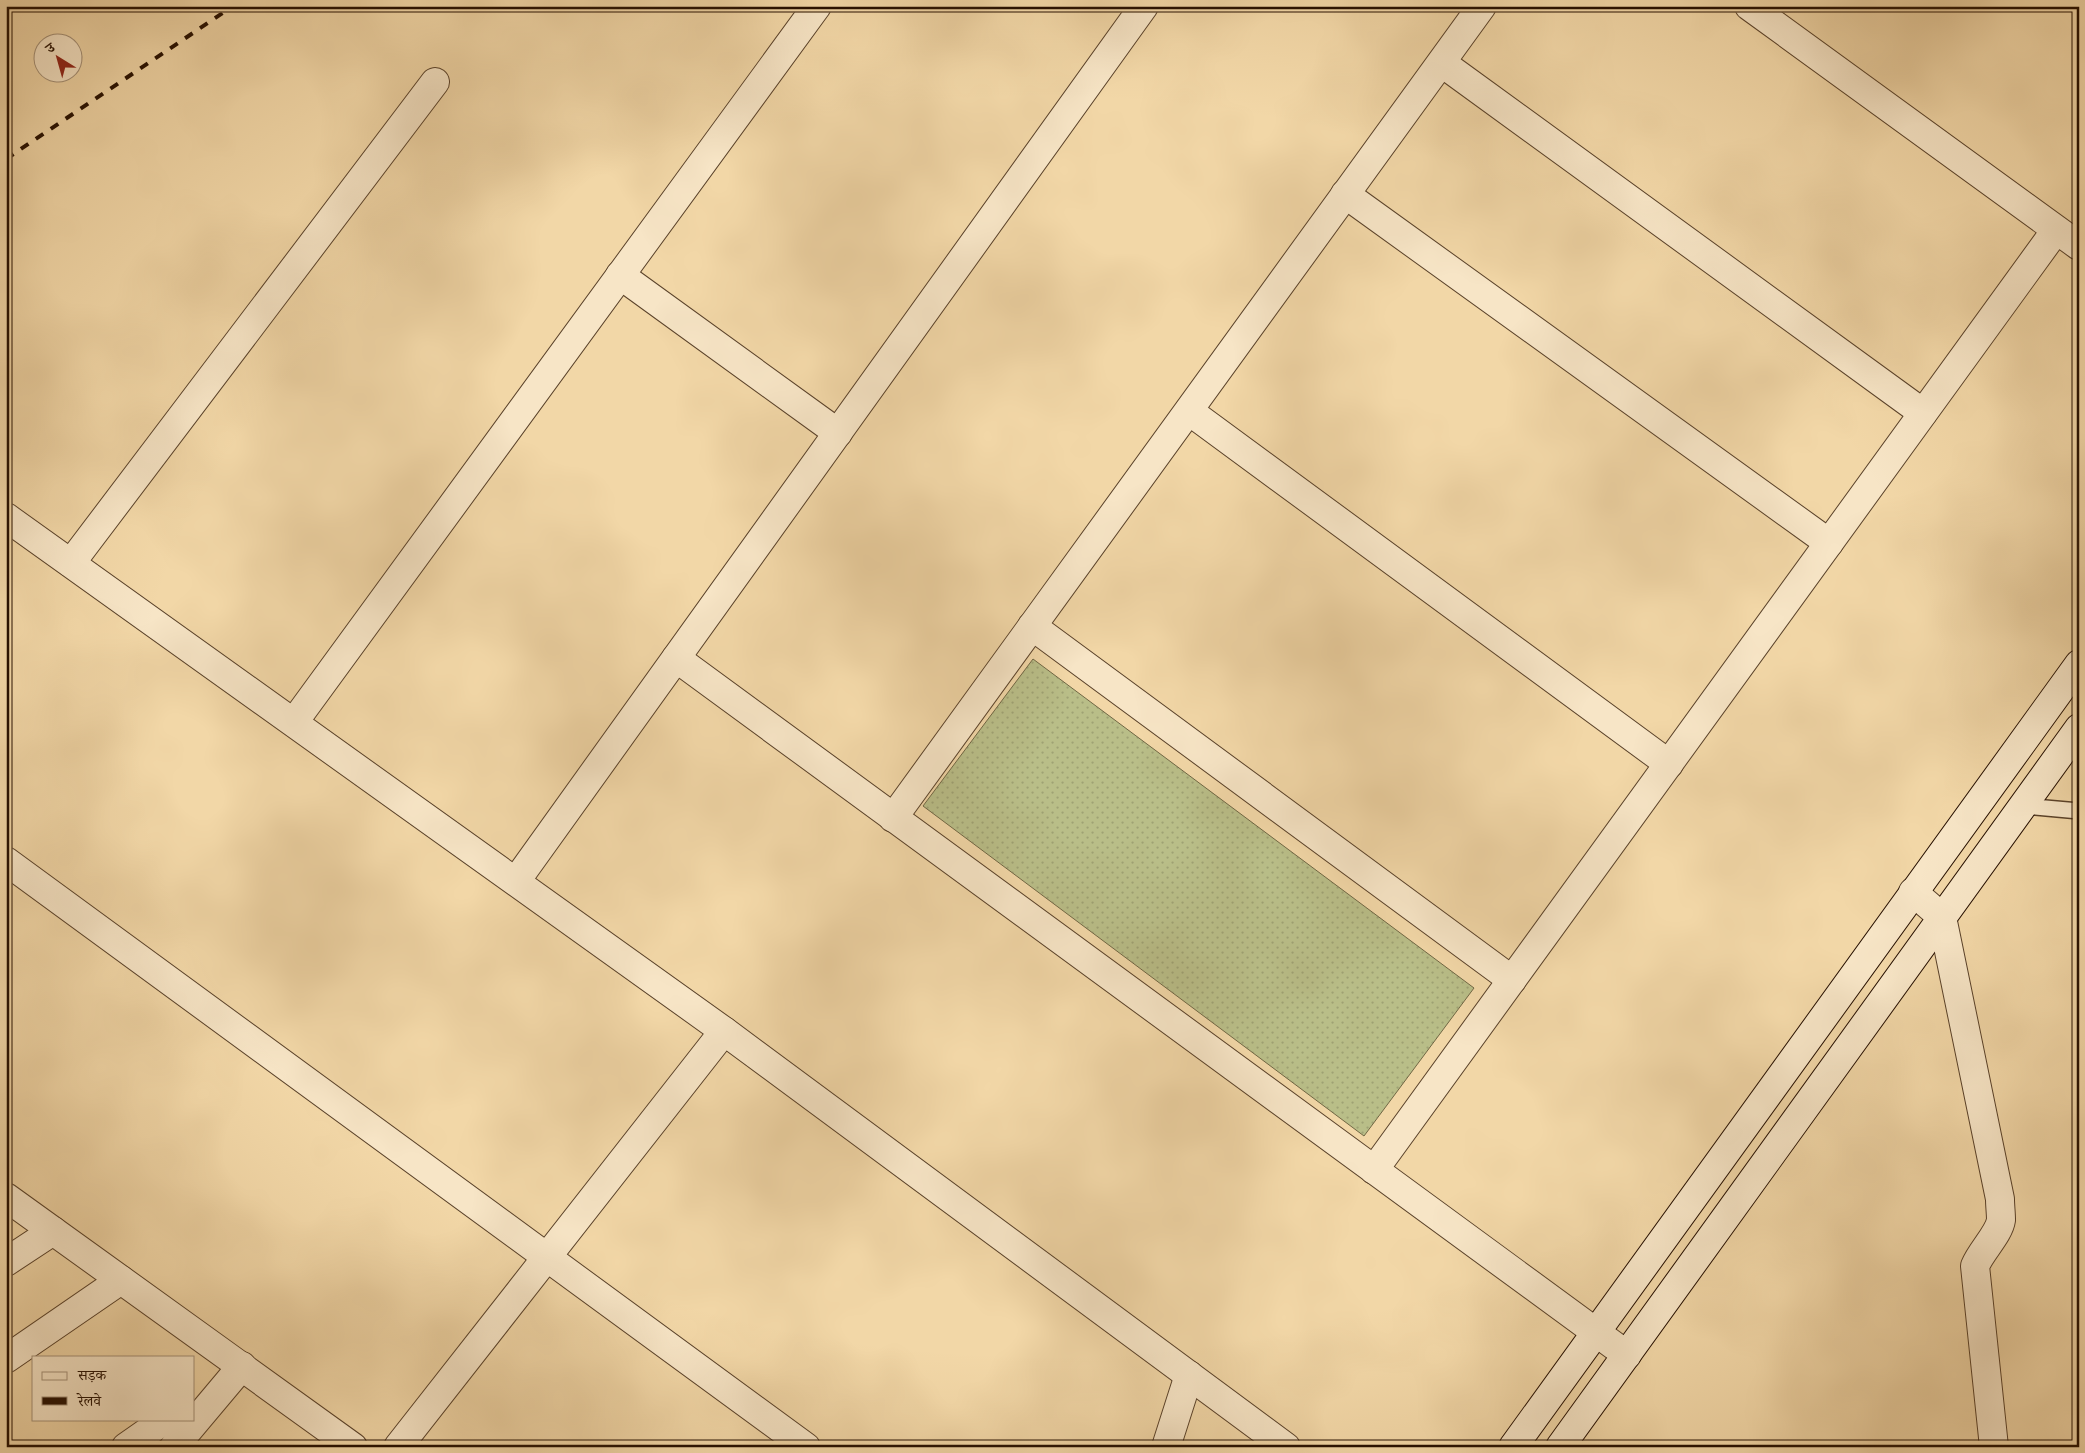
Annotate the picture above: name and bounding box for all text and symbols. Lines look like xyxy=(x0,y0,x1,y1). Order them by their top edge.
north arrow xyxy=(32,32,82,82)
text: उ xyxy=(42,39,60,58)
legend xyxy=(32,1356,195,1420)
text: सड़क xyxy=(77,1366,107,1385)
text: रेलवे xyxy=(76,1392,102,1411)

